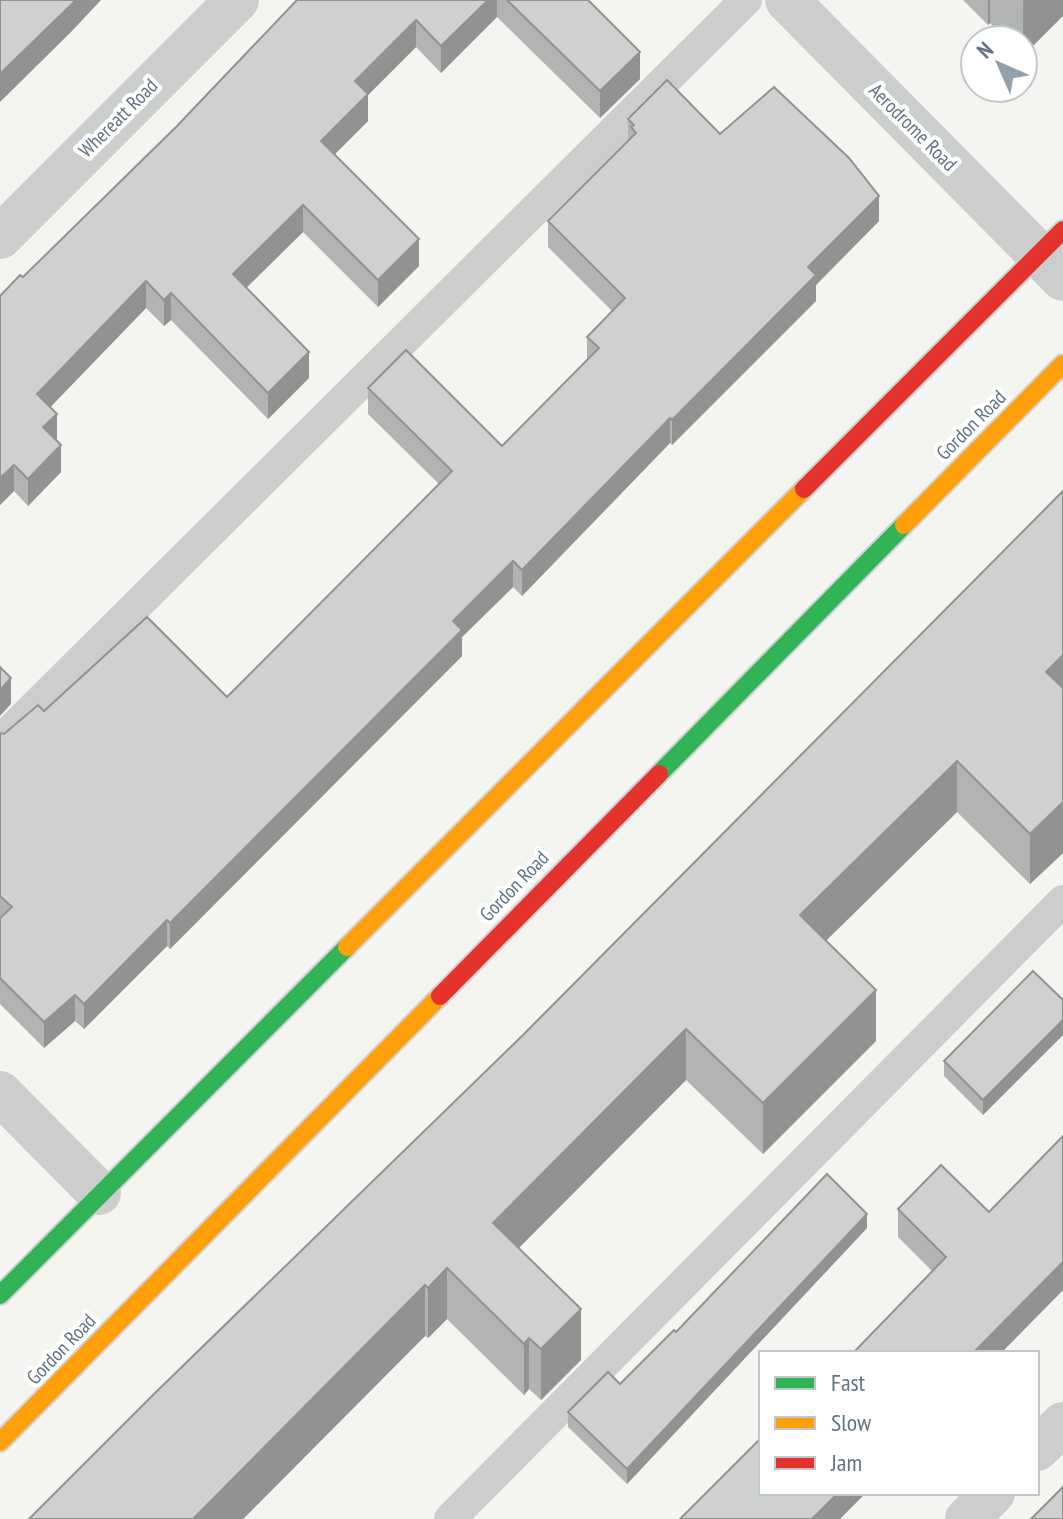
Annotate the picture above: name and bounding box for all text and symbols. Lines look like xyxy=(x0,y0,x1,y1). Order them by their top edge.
north arrow xyxy=(959,24,1039,104)
text: N xyxy=(971,36,999,64)
street label: Whereatt Road xyxy=(73,73,163,163)
street label: Aerodrome Road xyxy=(863,77,963,177)
street label: Gordon Road xyxy=(931,385,1011,465)
street label: Gordon Road xyxy=(474,845,554,927)
street label: Gordon Road xyxy=(21,1308,101,1390)
legend xyxy=(759,1351,1039,1495)
text: Fast xyxy=(831,1367,866,1398)
text: Slow xyxy=(831,1407,872,1438)
text: Jam xyxy=(830,1447,862,1478)

